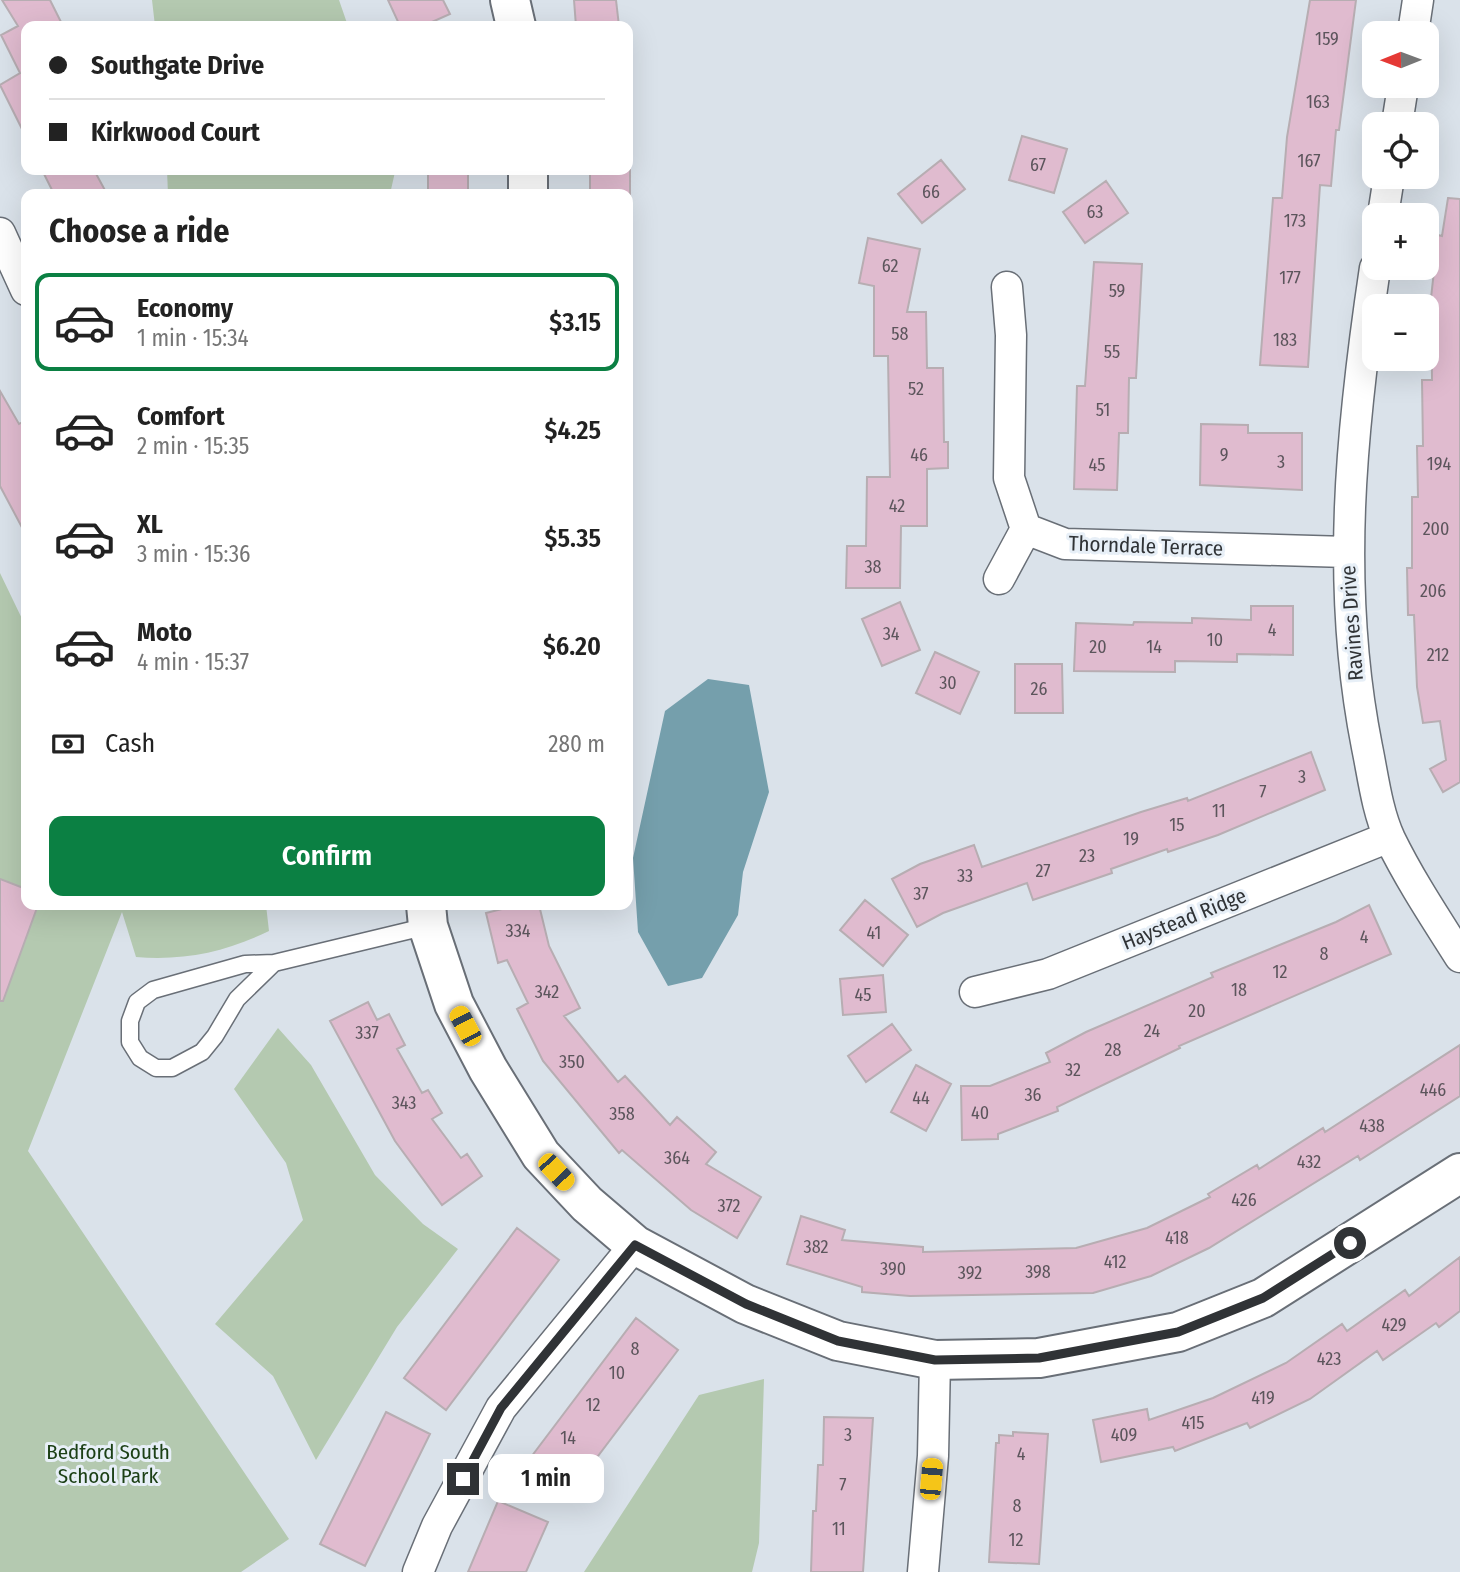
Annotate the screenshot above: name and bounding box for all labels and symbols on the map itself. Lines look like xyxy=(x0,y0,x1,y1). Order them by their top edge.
north arrow xyxy=(1362,21,1438,98)
house number: 159 xyxy=(1315,28,1339,50)
house number: 163 xyxy=(1306,91,1330,113)
house number: 167 xyxy=(1298,150,1320,172)
house number: 67 xyxy=(1030,154,1046,176)
house number: 66 xyxy=(922,181,940,203)
house number: 63 xyxy=(1087,201,1103,223)
house number: 173 xyxy=(1284,210,1306,232)
house number: 62 xyxy=(882,255,898,277)
house number: 177 xyxy=(1279,267,1301,289)
house number: 59 xyxy=(1109,280,1125,302)
house number: 58 xyxy=(891,323,909,345)
house number: 183 xyxy=(1273,329,1297,351)
house number: 55 xyxy=(1104,341,1120,363)
house number: 52 xyxy=(908,378,924,400)
house number: 51 xyxy=(1096,399,1110,421)
house number: 46 xyxy=(910,444,928,466)
house number: 9 xyxy=(1220,444,1228,466)
house number: 3 xyxy=(1277,451,1285,473)
house number: 194 xyxy=(1427,453,1451,475)
house number: 45 xyxy=(1089,454,1105,476)
house number: 42 xyxy=(889,495,905,517)
house number: 200 xyxy=(1423,518,1449,540)
street label: Thorndale Terrace xyxy=(1068,530,1224,562)
house number: 38 xyxy=(864,556,882,578)
street label: Ravines Drive xyxy=(1335,564,1369,682)
house number: 206 xyxy=(1420,580,1446,602)
house number: 4 xyxy=(1268,619,1277,641)
house number: 34 xyxy=(883,623,900,645)
house number: 10 xyxy=(1207,629,1223,651)
house number: 20 xyxy=(1089,636,1107,658)
house number: 14 xyxy=(1146,636,1162,658)
house number: 212 xyxy=(1427,644,1449,666)
house number: 30 xyxy=(939,672,957,694)
house number: 26 xyxy=(1031,678,1048,700)
house number: 3 xyxy=(1298,766,1306,788)
house number: 7 xyxy=(1259,781,1267,803)
house number: 11 xyxy=(1212,800,1226,822)
house number: 15 xyxy=(1169,814,1185,836)
house number: 19 xyxy=(1123,828,1139,850)
house number: 23 xyxy=(1079,845,1095,867)
house number: 27 xyxy=(1035,860,1051,882)
house number: 33 xyxy=(957,865,973,887)
street label: Haystead Ridge xyxy=(1118,882,1250,956)
house number: 37 xyxy=(913,883,929,905)
house number: 334 xyxy=(506,920,531,942)
house number: 41 xyxy=(867,922,881,944)
house number: 4 xyxy=(1360,926,1369,948)
house number: 8 xyxy=(1320,943,1329,965)
house number: 12 xyxy=(1273,961,1288,983)
house number: 18 xyxy=(1231,979,1247,1001)
house number: 342 xyxy=(535,981,559,1003)
house number: 45 xyxy=(855,984,871,1006)
house number: 20 xyxy=(1188,1000,1206,1022)
car xyxy=(446,1003,485,1049)
house number: 24 xyxy=(1144,1020,1160,1042)
house number: 337 xyxy=(355,1022,379,1044)
house number: 28 xyxy=(1105,1039,1121,1061)
house number: 350 xyxy=(559,1051,585,1073)
house number: 32 xyxy=(1065,1059,1081,1081)
house number: 446 xyxy=(1420,1079,1446,1101)
house number: 36 xyxy=(1024,1084,1042,1106)
house number: 44 xyxy=(912,1087,930,1109)
house number: 343 xyxy=(392,1092,416,1114)
house number: 40 xyxy=(971,1102,989,1124)
house number: 358 xyxy=(609,1103,635,1125)
house number: 438 xyxy=(1359,1115,1385,1137)
house number: 364 xyxy=(664,1147,690,1169)
car xyxy=(534,1149,579,1195)
house number: 432 xyxy=(1297,1151,1321,1173)
house number: 426 xyxy=(1231,1189,1257,1211)
house number: 372 xyxy=(717,1195,741,1217)
house number: 418 xyxy=(1165,1227,1189,1249)
route start xyxy=(1334,1227,1366,1259)
house number: 382 xyxy=(804,1236,829,1258)
house number: 412 xyxy=(1104,1251,1126,1273)
house number: 390 xyxy=(880,1258,906,1280)
house number: 398 xyxy=(1025,1261,1051,1283)
house number: 392 xyxy=(958,1262,982,1284)
house number: 429 xyxy=(1381,1314,1407,1336)
house number: 8 xyxy=(631,1338,640,1360)
house number: 423 xyxy=(1317,1348,1341,1370)
house number: 10 xyxy=(609,1362,625,1384)
house number: 419 xyxy=(1251,1387,1275,1409)
house number: 12 xyxy=(586,1394,601,1416)
house number: 415 xyxy=(1181,1412,1205,1434)
house number: 3 xyxy=(844,1424,852,1446)
house number: 409 xyxy=(1111,1424,1137,1446)
house number: 14 xyxy=(560,1427,576,1449)
park label: Bedford South School Park xyxy=(46,1439,170,1489)
house number: 4 xyxy=(1017,1443,1026,1465)
callout: 1 min xyxy=(488,1454,603,1504)
car xyxy=(919,1457,944,1501)
route end xyxy=(447,1463,479,1495)
house number: 7 xyxy=(839,1474,847,1496)
house number: 8 xyxy=(1013,1495,1022,1517)
house number: 11 xyxy=(832,1518,846,1540)
house number: 12 xyxy=(1009,1529,1024,1551)

